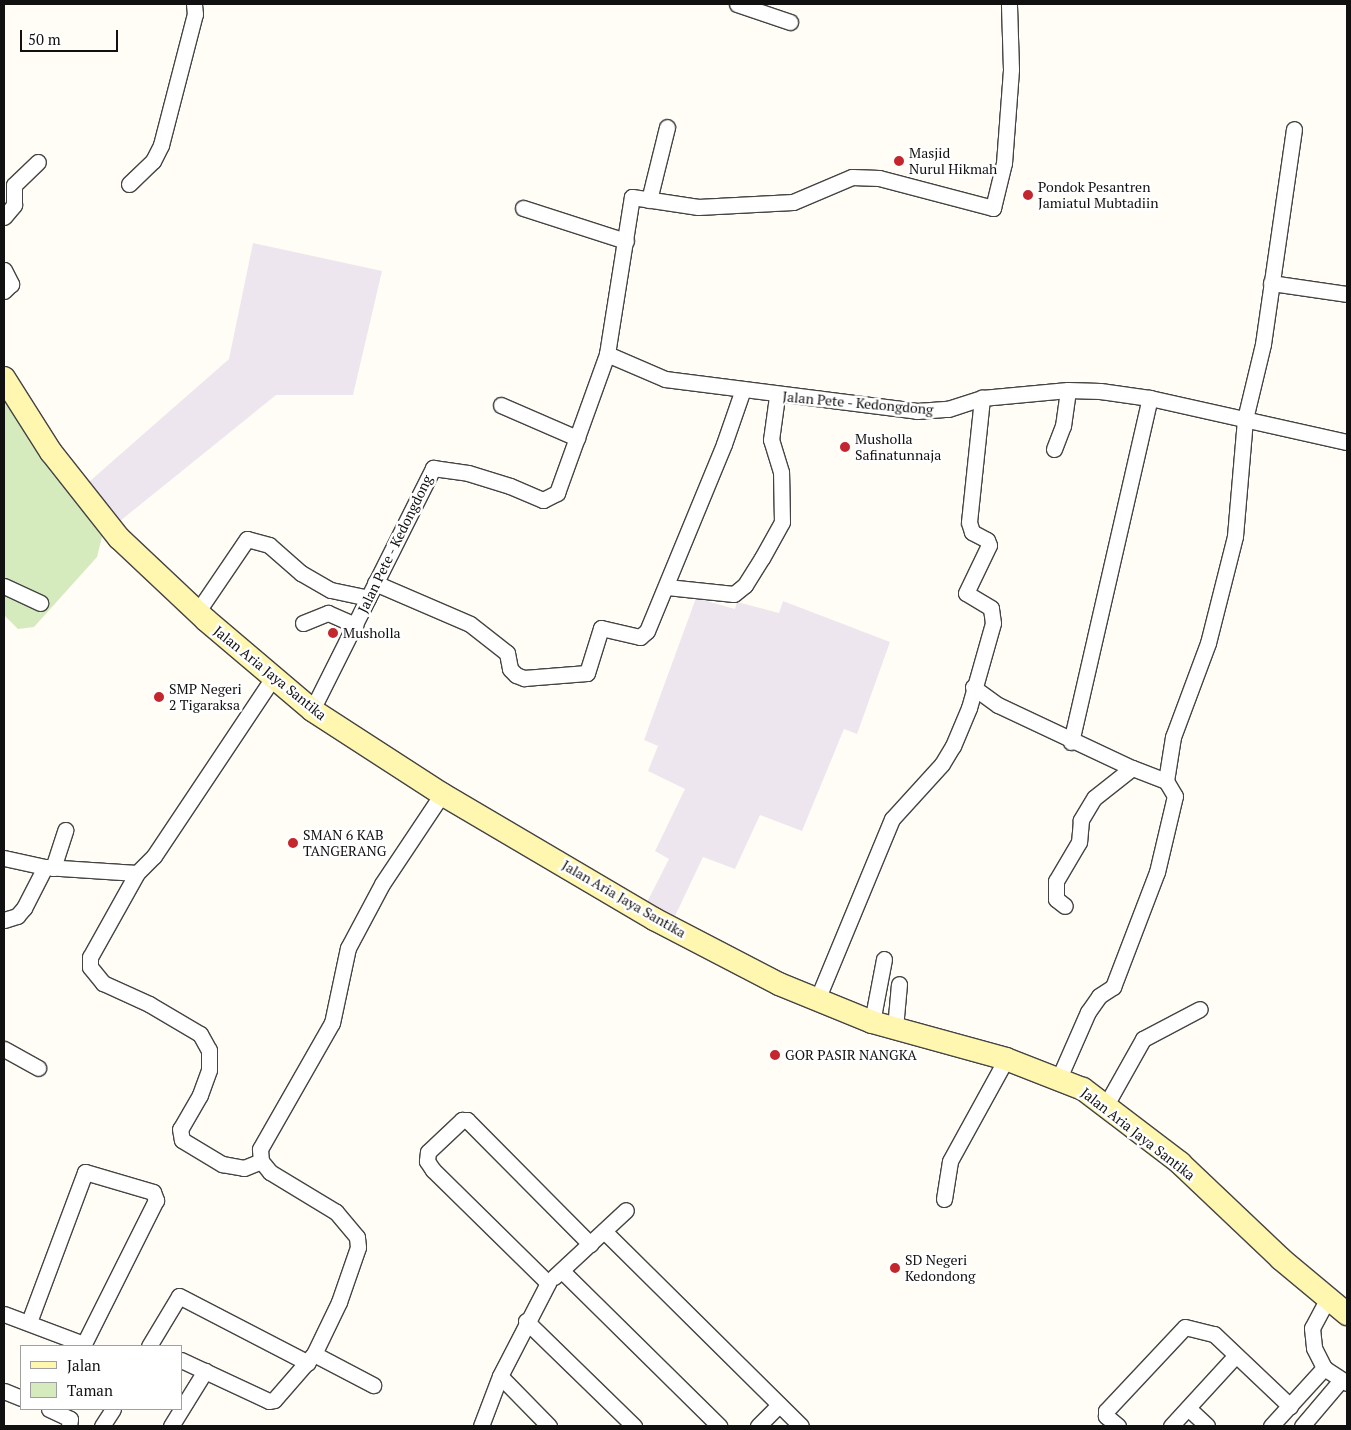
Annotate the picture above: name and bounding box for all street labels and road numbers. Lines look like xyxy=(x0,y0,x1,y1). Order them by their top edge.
street label: Jalan Pete - Kedongdong xyxy=(781,388,935,418)
street label: Jalan Pete - Kedongdong xyxy=(354,472,436,616)
street label: Jalan Aria Jaya Santika xyxy=(210,622,330,724)
street label: Jalan Aria Jaya Santika xyxy=(559,857,689,941)
street label: Jalan Aria Jaya Santika xyxy=(1077,1084,1199,1184)

